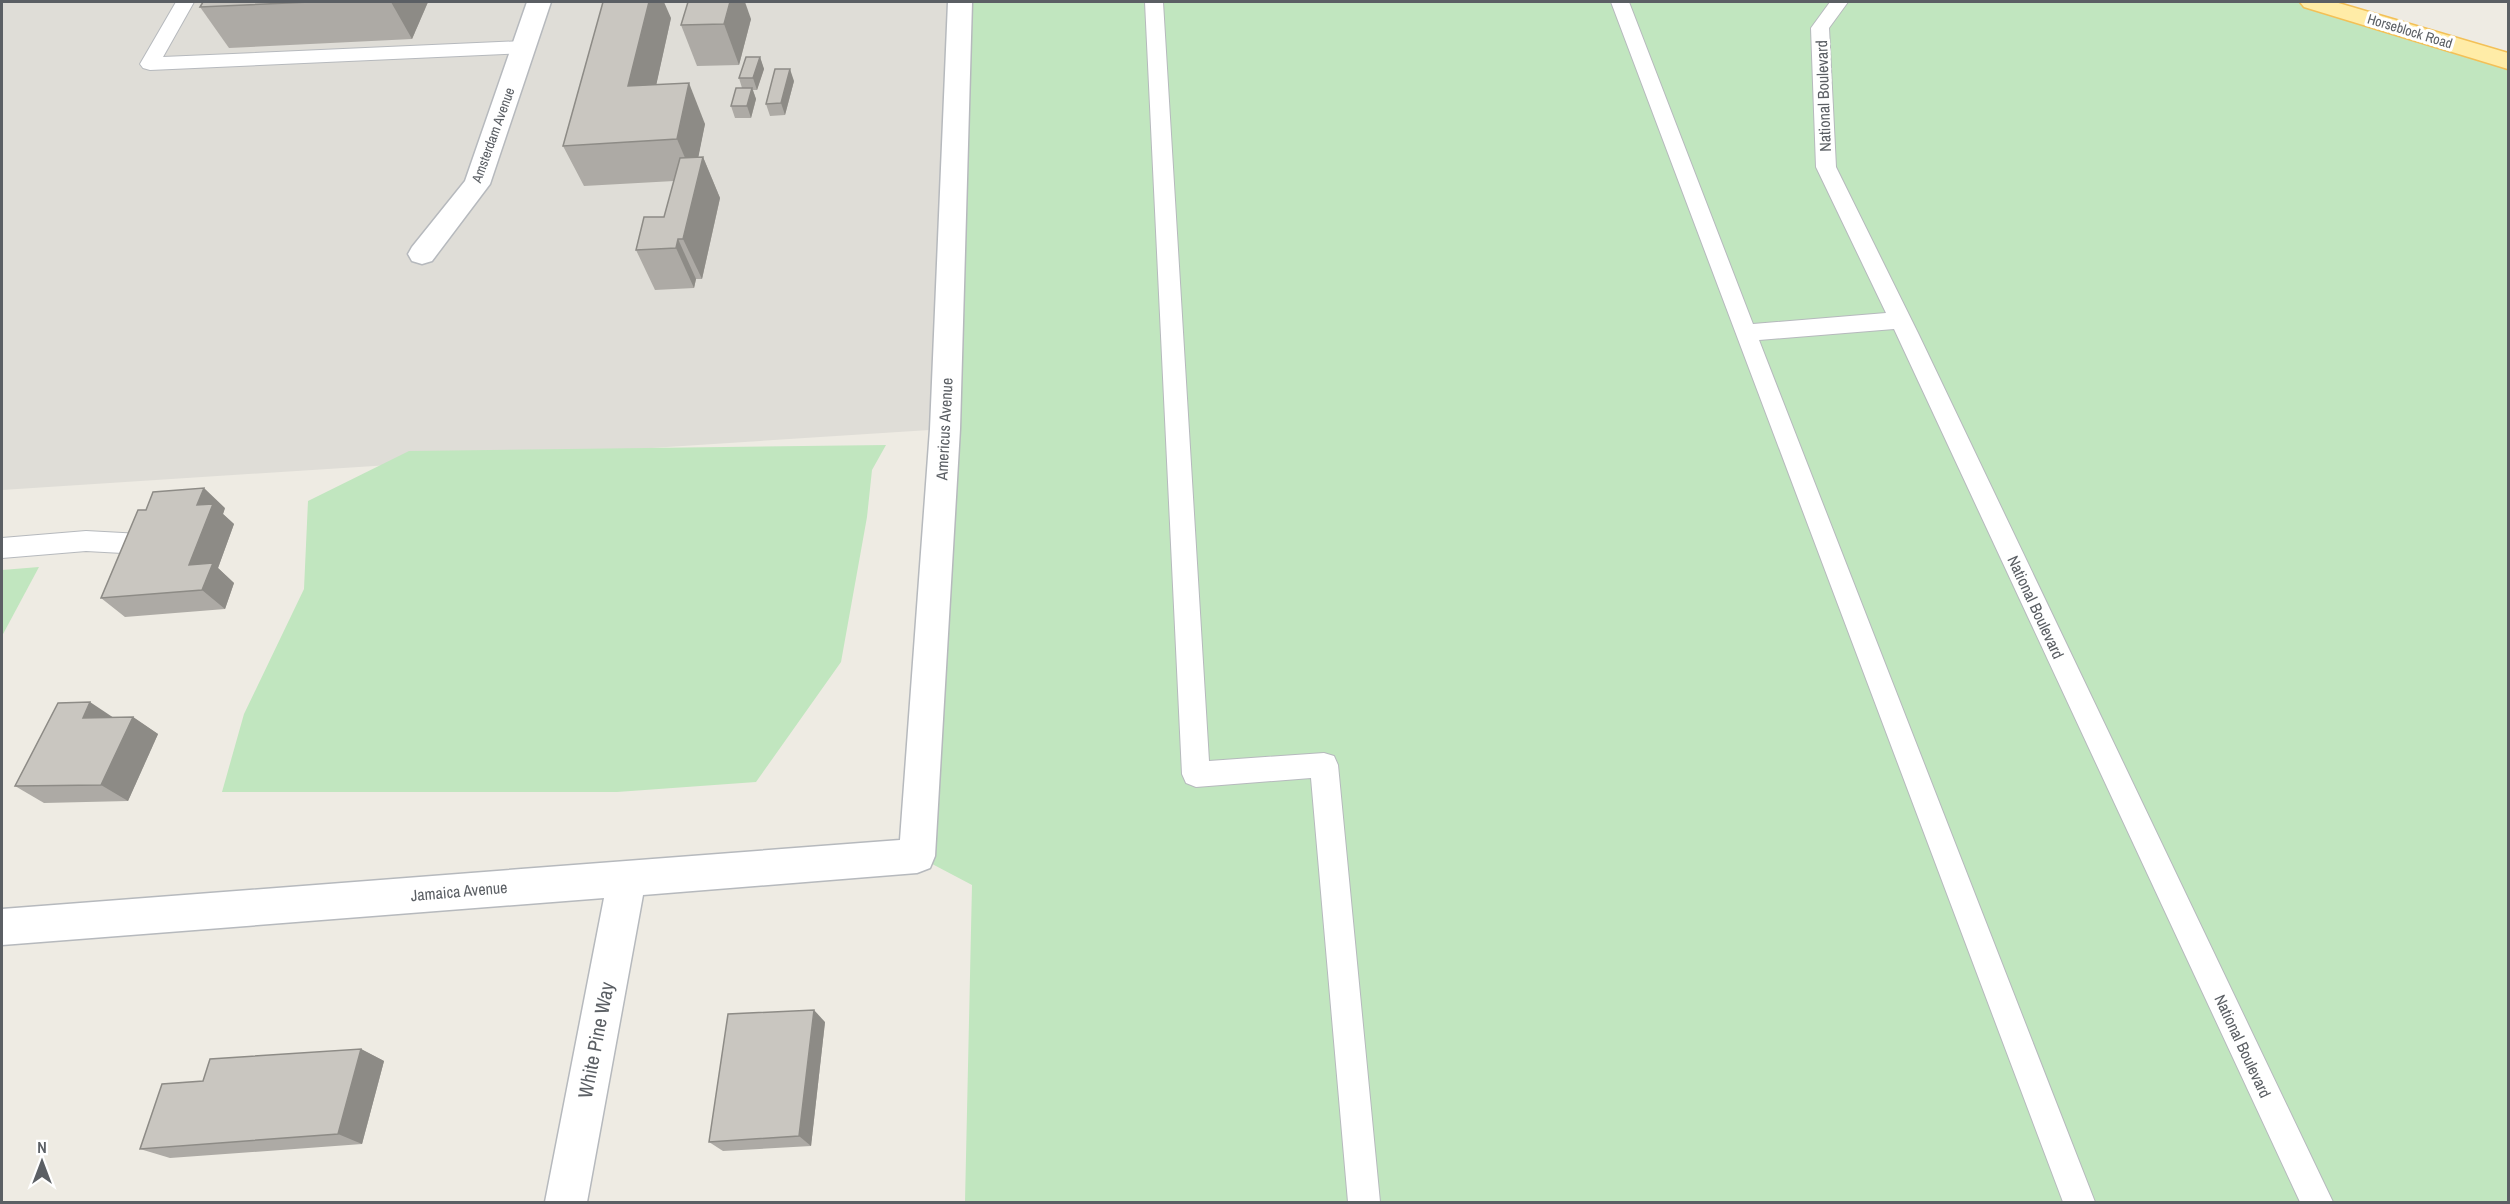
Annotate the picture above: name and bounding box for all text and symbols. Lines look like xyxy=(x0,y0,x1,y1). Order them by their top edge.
street label: Horseblock Road xyxy=(2365,10,2455,52)
street label: National Boulevard xyxy=(1810,40,1836,152)
street label: Amsterdam Avenue xyxy=(467,85,519,186)
street label: Americus Avenue xyxy=(930,377,958,482)
street label: National Boulevard xyxy=(2002,552,2070,662)
street label: Jamaica Avenue xyxy=(410,876,508,906)
street label: White Pine Way xyxy=(571,979,620,1100)
street label: National Boulevard xyxy=(2209,991,2277,1101)
north arrow xyxy=(12,1132,72,1192)
text: N xyxy=(37,1136,47,1158)

